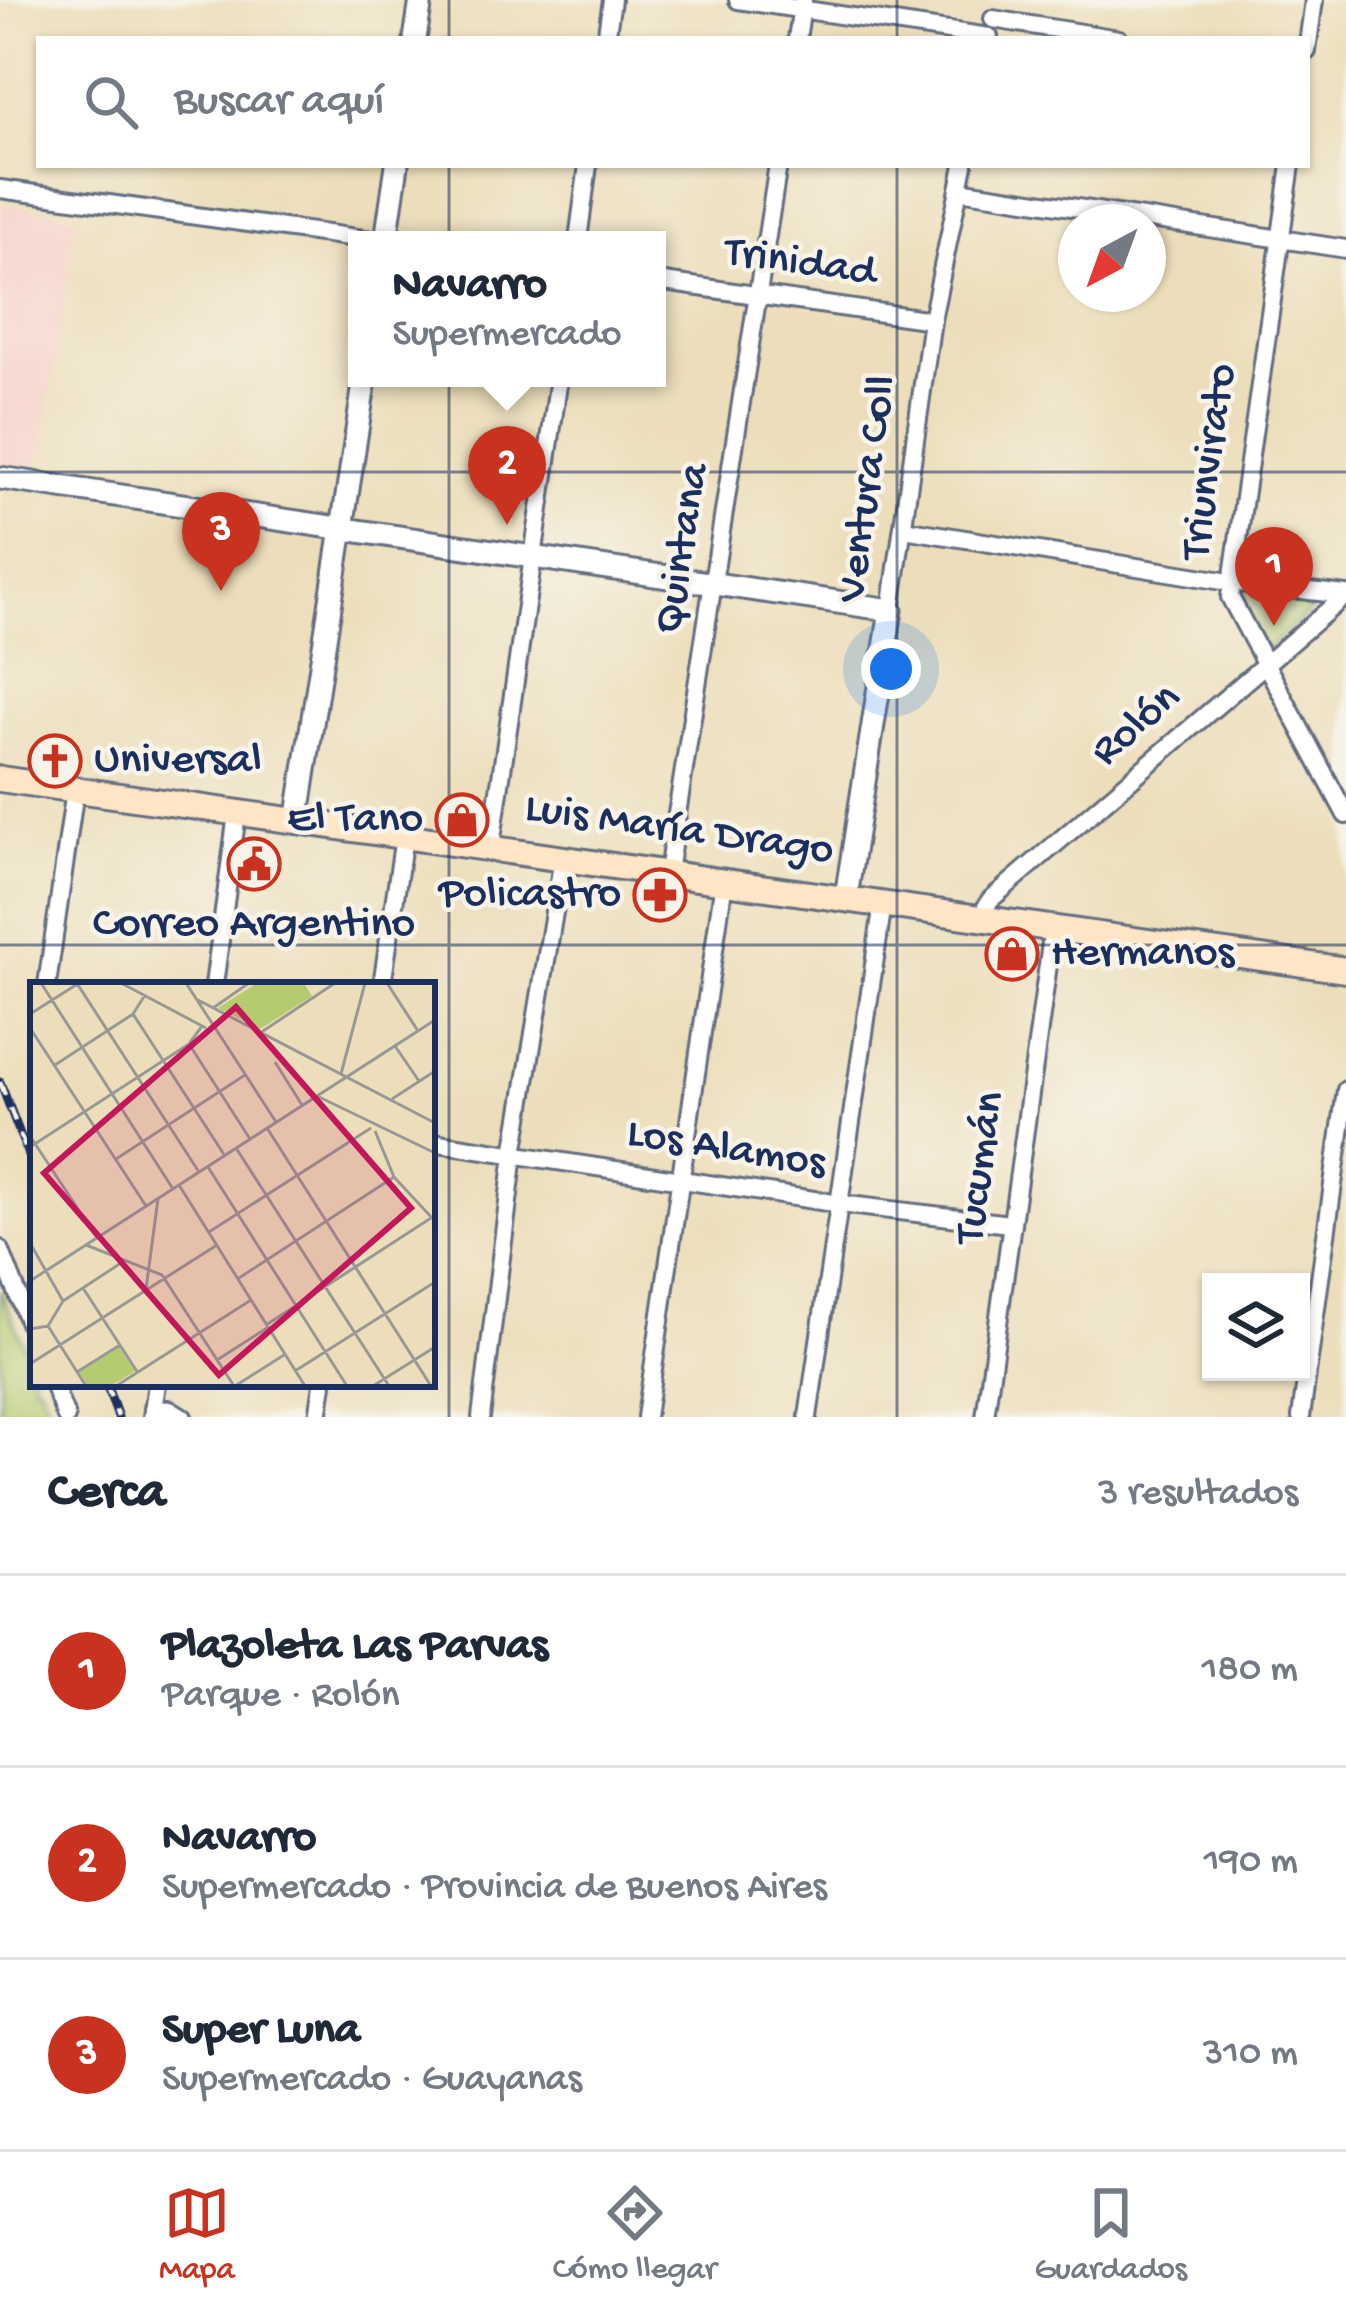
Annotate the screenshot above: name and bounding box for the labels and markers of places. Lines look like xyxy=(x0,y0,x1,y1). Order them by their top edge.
pin: 2 xyxy=(468,426,546,525)
pin: 3 xyxy=(182,492,260,591)
pin: 1 xyxy=(1235,527,1313,626)
church icon: Universal xyxy=(27,733,83,789)
place label: Universal xyxy=(94,735,262,788)
shop icon: El Tano xyxy=(434,792,490,848)
place label: El Tano xyxy=(287,794,423,847)
public building icon: Correo Argentino xyxy=(226,836,282,892)
pharmacy icon: Policastro xyxy=(632,867,688,923)
place label: Policastro xyxy=(437,869,621,922)
place label: Correo Argentino xyxy=(93,899,415,952)
shop icon: Hermanos xyxy=(984,926,1040,982)
place label: Hermanos xyxy=(1051,928,1236,981)

